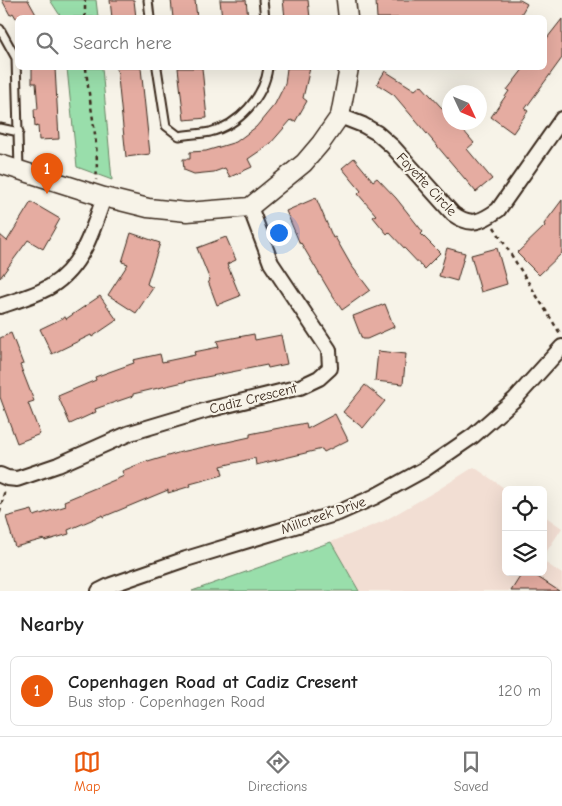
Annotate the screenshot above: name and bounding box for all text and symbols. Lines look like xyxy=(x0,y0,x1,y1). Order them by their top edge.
search box xyxy=(15,15,547,70)
icon: search xyxy=(33,29,61,57)
text: Search here xyxy=(73,32,172,54)
north arrow xyxy=(442,85,487,130)
street label: Fayette Circle xyxy=(393,149,460,220)
pin: 1 xyxy=(31,153,63,194)
your location xyxy=(266,220,292,246)
street label: Cadiz Crescent xyxy=(208,379,299,418)
map controls xyxy=(502,486,547,576)
button: locate xyxy=(502,486,547,531)
street label: Millcreek Drive xyxy=(278,493,368,538)
button: layers xyxy=(502,531,547,576)
text: Nearby xyxy=(20,612,84,636)
text: Copenhagen Road at Cadiz Cresent xyxy=(68,671,358,693)
text: 1 xyxy=(34,682,40,700)
text: 120 m xyxy=(498,682,541,700)
text: Bus stop · Copenhagen Road xyxy=(68,693,265,711)
tab: Map xyxy=(73,748,101,795)
tab: Directions xyxy=(248,748,307,795)
tab: Saved xyxy=(454,748,489,795)

